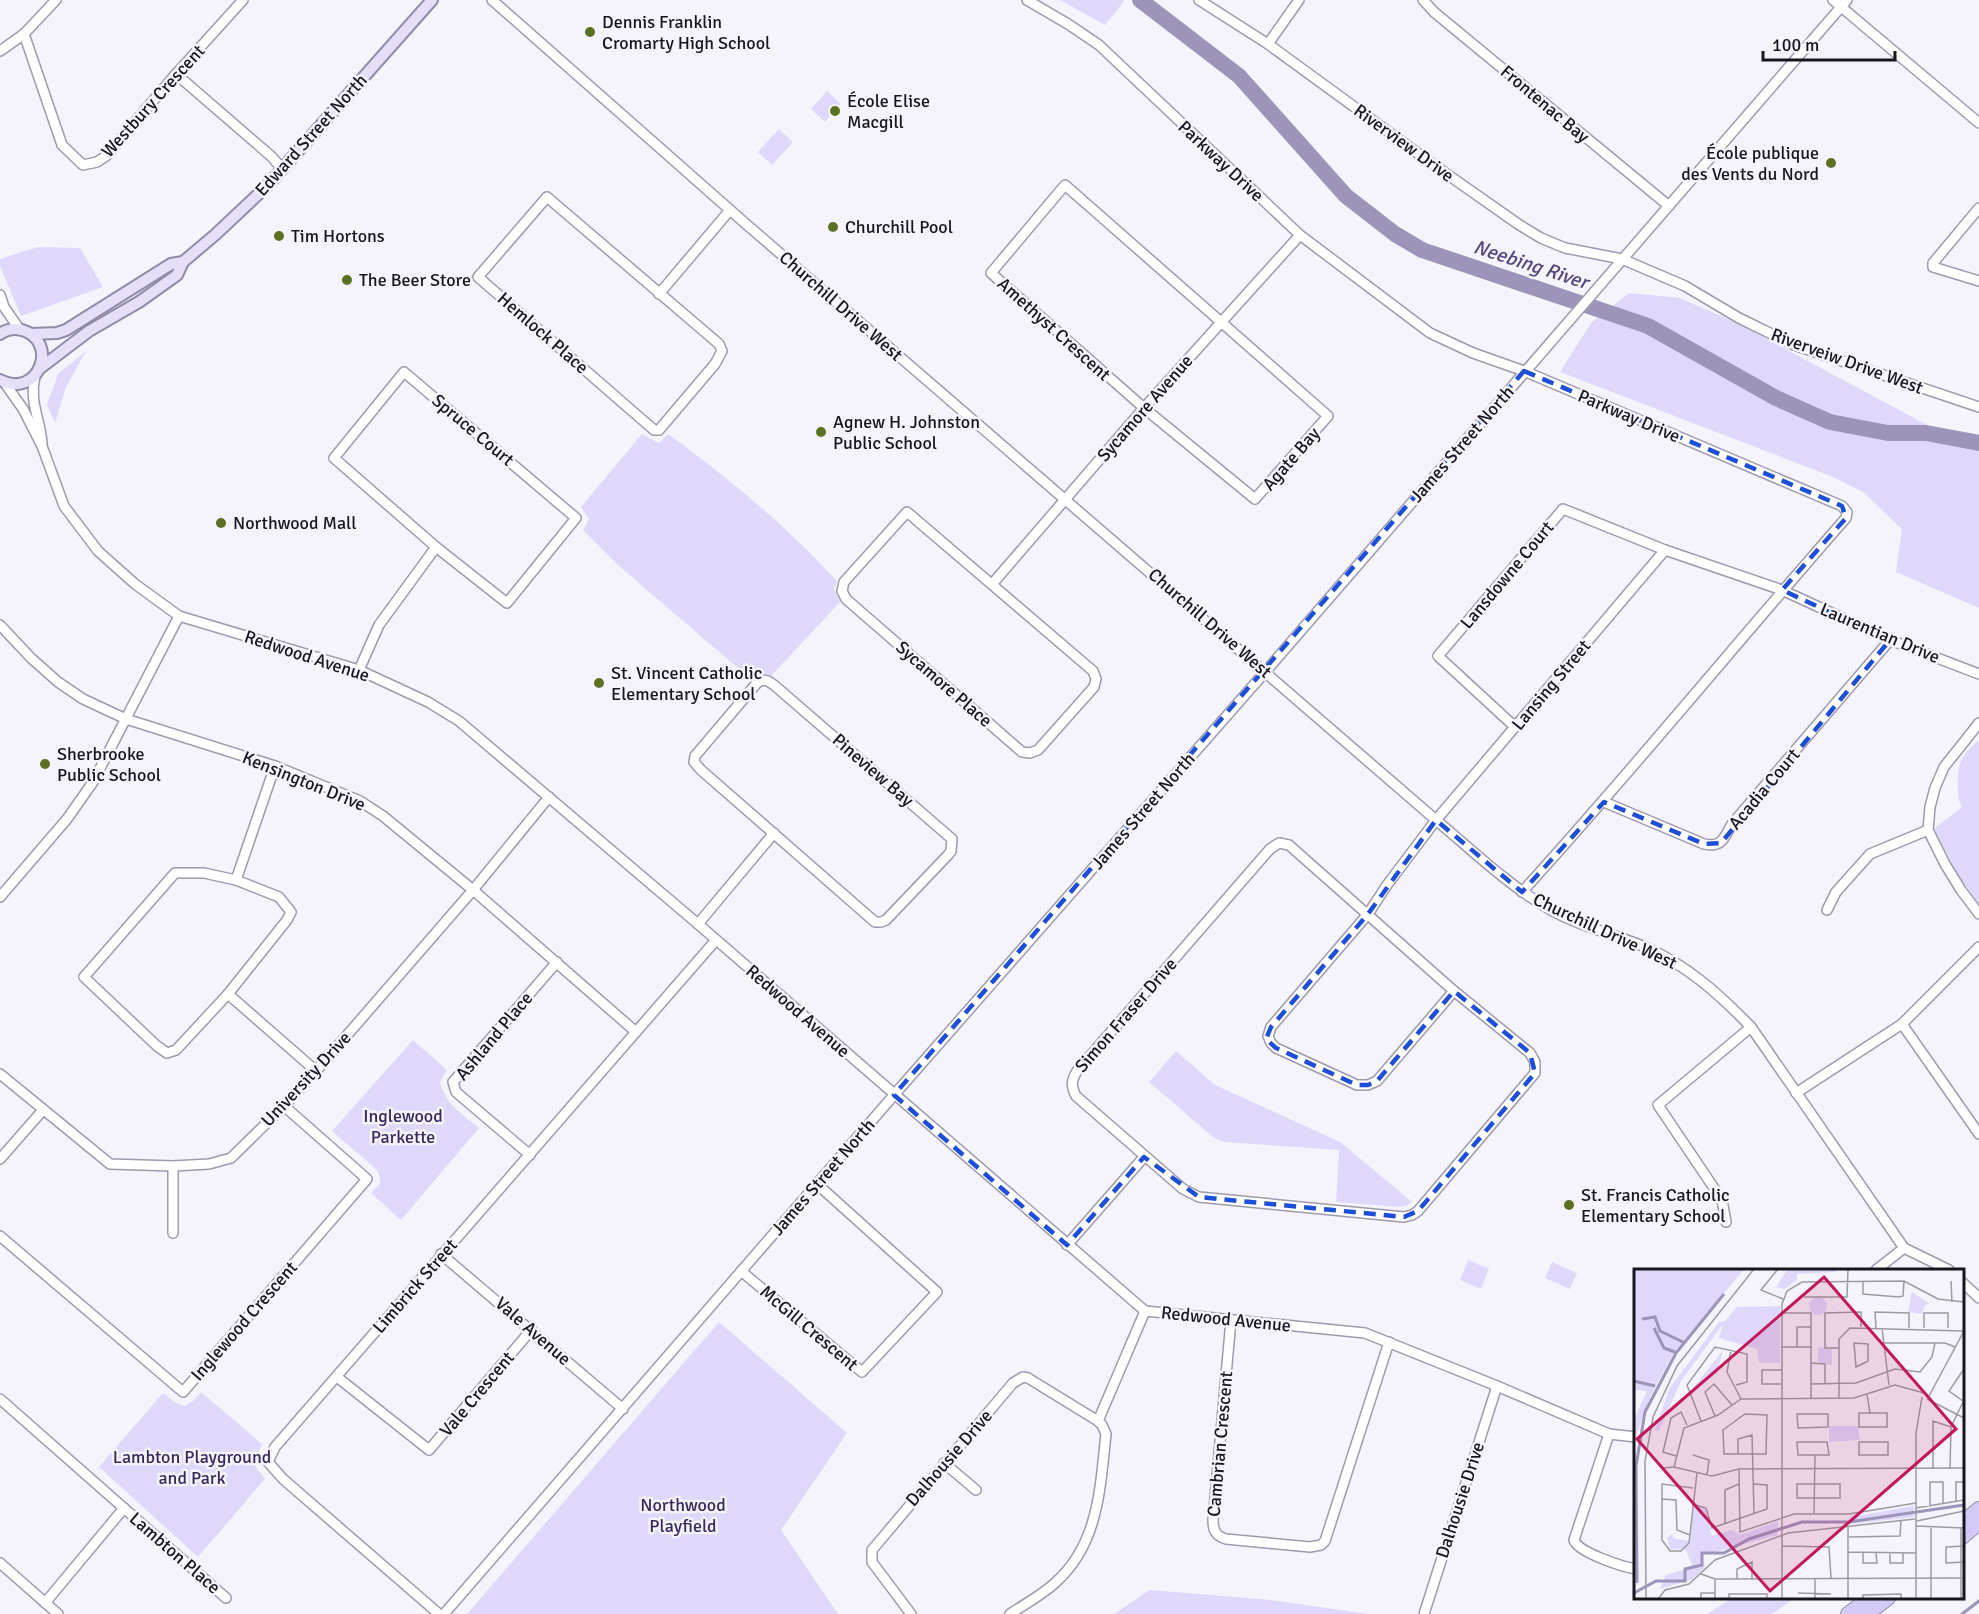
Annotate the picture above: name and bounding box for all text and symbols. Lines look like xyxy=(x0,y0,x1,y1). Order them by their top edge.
place label: Dennis Franklin Cromarty High School xyxy=(602,11,770,54)
scale bar xyxy=(1763,24,1895,62)
marker: Dennis Franklin Cromarty High School xyxy=(583,25,597,39)
text: 100 m xyxy=(1772,34,1819,56)
street label: Westbury Crescent xyxy=(97,40,209,162)
street label: Frontenac Bay xyxy=(1496,61,1594,148)
street label: Edward Street North xyxy=(250,69,372,201)
place label: École Elise Macgill xyxy=(847,90,930,133)
street label: Riverview Drive xyxy=(1350,99,1458,187)
marker: École Elise Macgill xyxy=(828,104,842,118)
street label: Parkway Drive xyxy=(1174,116,1268,206)
place label: École publique des Vents du Nord xyxy=(1681,142,1819,185)
marker: École publique des Vents du Nord xyxy=(1824,156,1838,170)
place label: Churchill Pool xyxy=(845,216,953,238)
marker: Churchill Pool xyxy=(826,220,840,234)
place label: Tim Hortons xyxy=(291,225,385,247)
marker: Tim Hortons xyxy=(272,229,286,243)
water label: Neebing River xyxy=(1470,234,1594,296)
street label: Churchill Drive West xyxy=(775,246,907,366)
place label: The Beer Store xyxy=(359,269,471,291)
marker: The Beer Store xyxy=(340,273,354,287)
street label: Amethyst Crescent xyxy=(993,273,1115,385)
street label: Hemlock Place xyxy=(493,287,593,379)
street label: Riverveiw Drive West xyxy=(1768,323,1926,399)
street label: Sycamore Avenue xyxy=(1093,350,1197,466)
street label: James Street North xyxy=(1405,381,1519,507)
street label: Parkway Drive xyxy=(1575,385,1683,447)
street label: Spruce Court xyxy=(427,389,519,471)
place label: Agnew H. Johnston Public School xyxy=(833,411,980,454)
street label: Agate Bay xyxy=(1258,422,1325,495)
marker: Agnew H. Johnston Public School xyxy=(814,425,828,439)
place label: Northwood Mall xyxy=(233,512,356,534)
marker: Northwood Mall xyxy=(214,516,228,530)
street label: Lansdowne Court xyxy=(1456,517,1558,633)
street label: Churchill Drive West xyxy=(1144,563,1276,683)
street label: Laurentian Drive xyxy=(1817,598,1943,668)
street label: Redwood Avenue xyxy=(242,625,372,687)
street label: Lansing Street xyxy=(1507,635,1595,735)
street label: Sycamore Place xyxy=(891,636,997,732)
place label: St. Vincent Catholic Elementary School xyxy=(611,662,762,705)
marker: St. Vincent Catholic Elementary School xyxy=(592,676,606,690)
street label: Pineview Bay xyxy=(828,729,919,812)
place label: Sherbrooke Public School xyxy=(57,743,161,786)
street label: Acadia Court xyxy=(1724,744,1804,834)
street label: Kensington Drive xyxy=(239,746,369,816)
street label: James Street North xyxy=(1086,748,1200,874)
marker: Sherbrooke Public School xyxy=(38,757,52,771)
street label: Churchill Drive West xyxy=(1530,888,1680,974)
street label: Simon Fraser Drive xyxy=(1070,953,1182,1077)
street label: Redwood Avenue xyxy=(742,960,854,1062)
street label: Ashland Place xyxy=(451,987,537,1085)
street label: University Drive xyxy=(256,1027,356,1131)
park label: Inglewood Parkette xyxy=(363,1105,443,1148)
street label: James Street North xyxy=(766,1114,880,1240)
place label: St. Francis Catholic Elementary School xyxy=(1581,1184,1730,1227)
marker: St. Francis Catholic Elementary School xyxy=(1562,1198,1576,1212)
street label: Limbrick Street xyxy=(368,1234,462,1338)
street label: Inglewood Crescent xyxy=(186,1257,302,1385)
inset map xyxy=(1634,1269,1964,1599)
street label: McGill Crescent xyxy=(755,1281,863,1375)
street label: Vale Avenue xyxy=(491,1292,575,1370)
street label: Redwood Avenue xyxy=(1160,1301,1292,1337)
street label: Vale Crescent xyxy=(435,1347,519,1441)
street label: Cambrian Crescent xyxy=(1203,1370,1237,1518)
street label: Dalhousie Drive xyxy=(901,1405,997,1511)
street label: Dalhousie Drive xyxy=(1431,1439,1489,1561)
park label: Lambton Playground and Park xyxy=(113,1446,271,1489)
park label: Northwood Playfield xyxy=(640,1494,726,1537)
street label: Lambton Place xyxy=(125,1507,225,1599)

